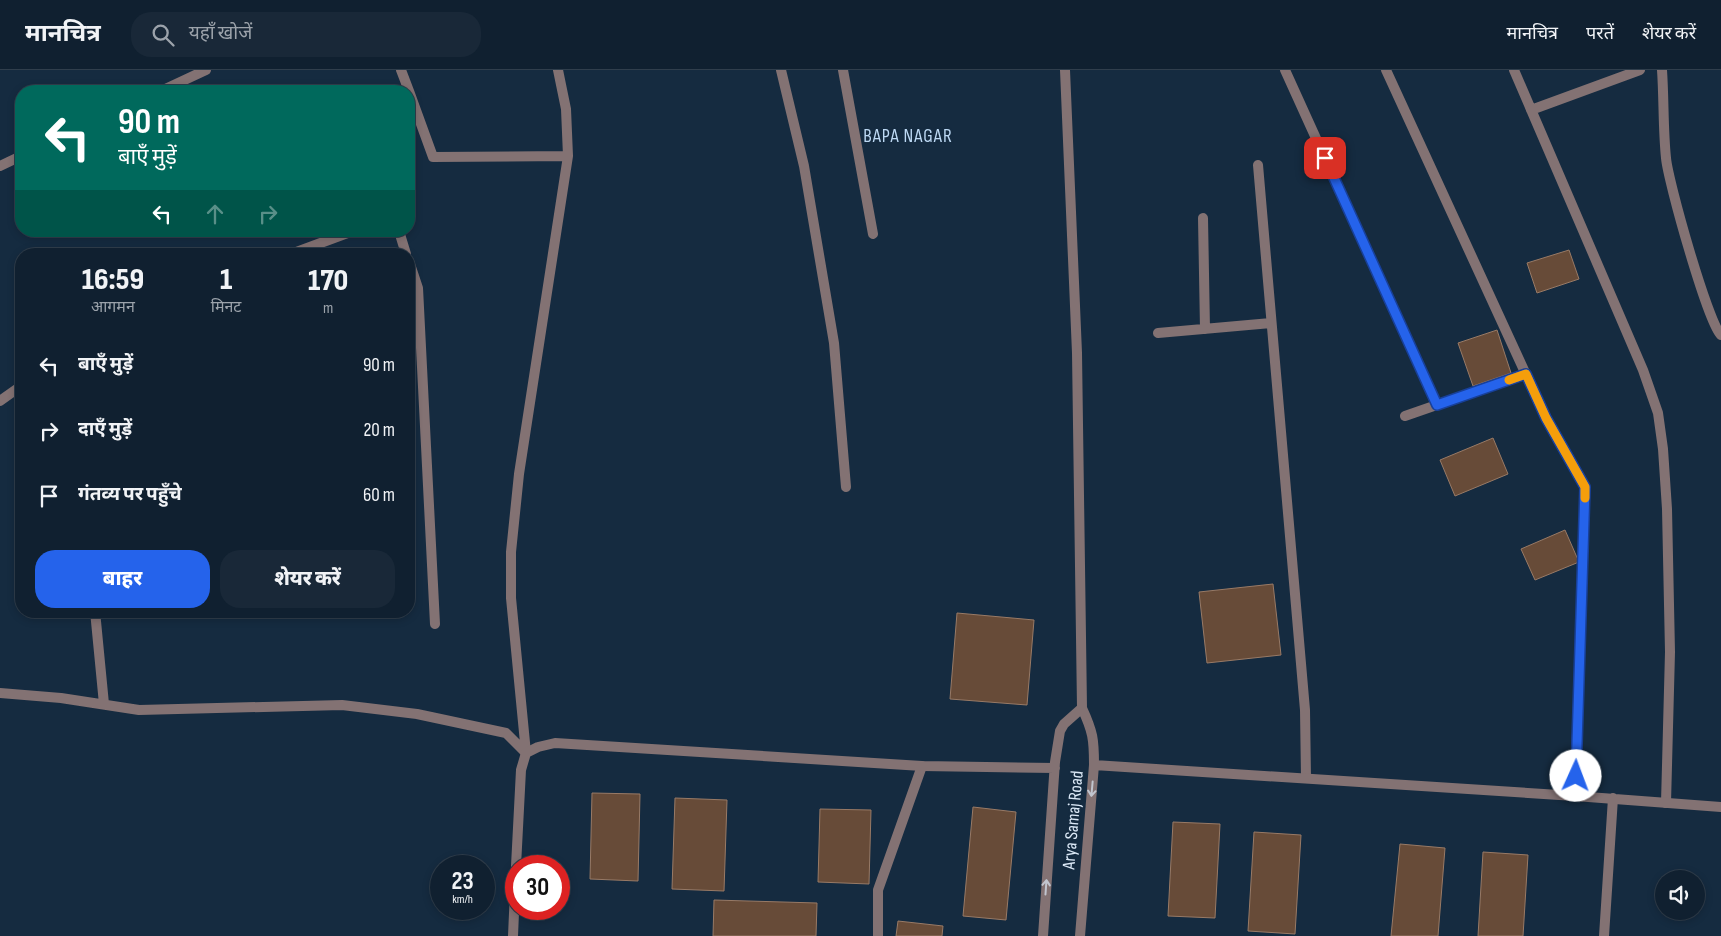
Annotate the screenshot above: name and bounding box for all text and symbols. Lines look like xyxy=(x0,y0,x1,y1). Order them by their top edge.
search box xyxy=(131,12,481,57)
text: मानचित्र xyxy=(25,19,101,48)
icon: search xyxy=(149,21,177,49)
text: यहाँ खोजें xyxy=(189,22,252,45)
text: मानचित्र xyxy=(1507,23,1558,44)
text: परतें xyxy=(1586,23,1614,44)
text: शेयर करें xyxy=(1642,23,1696,44)
text: 90 m xyxy=(118,101,180,144)
icon: left xyxy=(35,105,100,170)
district label: BAPA NAGAR xyxy=(863,125,953,148)
pin xyxy=(1304,137,1346,179)
text: बाएँ मुड़ें xyxy=(118,144,177,171)
icon: arrive xyxy=(1311,144,1339,172)
icon: left xyxy=(148,200,176,228)
icon: ahead xyxy=(201,200,229,228)
icon: right xyxy=(254,200,282,228)
text: 16:59 xyxy=(82,262,144,298)
text: 1 xyxy=(220,262,232,298)
text: 170 xyxy=(308,263,348,299)
text: आगमन xyxy=(91,298,135,317)
text: मिनट xyxy=(211,298,241,317)
text: m xyxy=(323,299,333,318)
icon: left xyxy=(35,352,63,380)
text: बाएँ मुड़ें xyxy=(78,353,133,376)
text: 90 m xyxy=(363,354,395,377)
icon: right xyxy=(35,417,63,445)
text: दाएँ मुड़ें xyxy=(78,418,132,441)
text: 20 m xyxy=(363,419,395,442)
icon: arrive xyxy=(35,482,63,510)
text: गंतव्य पर पहुँचे xyxy=(78,483,182,506)
text: 60 m xyxy=(363,484,395,507)
button: बाहर xyxy=(35,550,210,608)
button: शेयर करें xyxy=(220,550,395,608)
position arrow xyxy=(1549,749,1601,801)
street label: Arya Samaj Road xyxy=(1058,770,1088,871)
one-way arrow xyxy=(1087,781,1097,797)
speed limit sign: 30 xyxy=(505,855,570,920)
text: 23 xyxy=(451,866,474,897)
map controls xyxy=(1655,870,1705,920)
button: sound xyxy=(1655,870,1705,920)
one-way arrow xyxy=(1041,880,1051,896)
text: km/h xyxy=(452,892,473,907)

